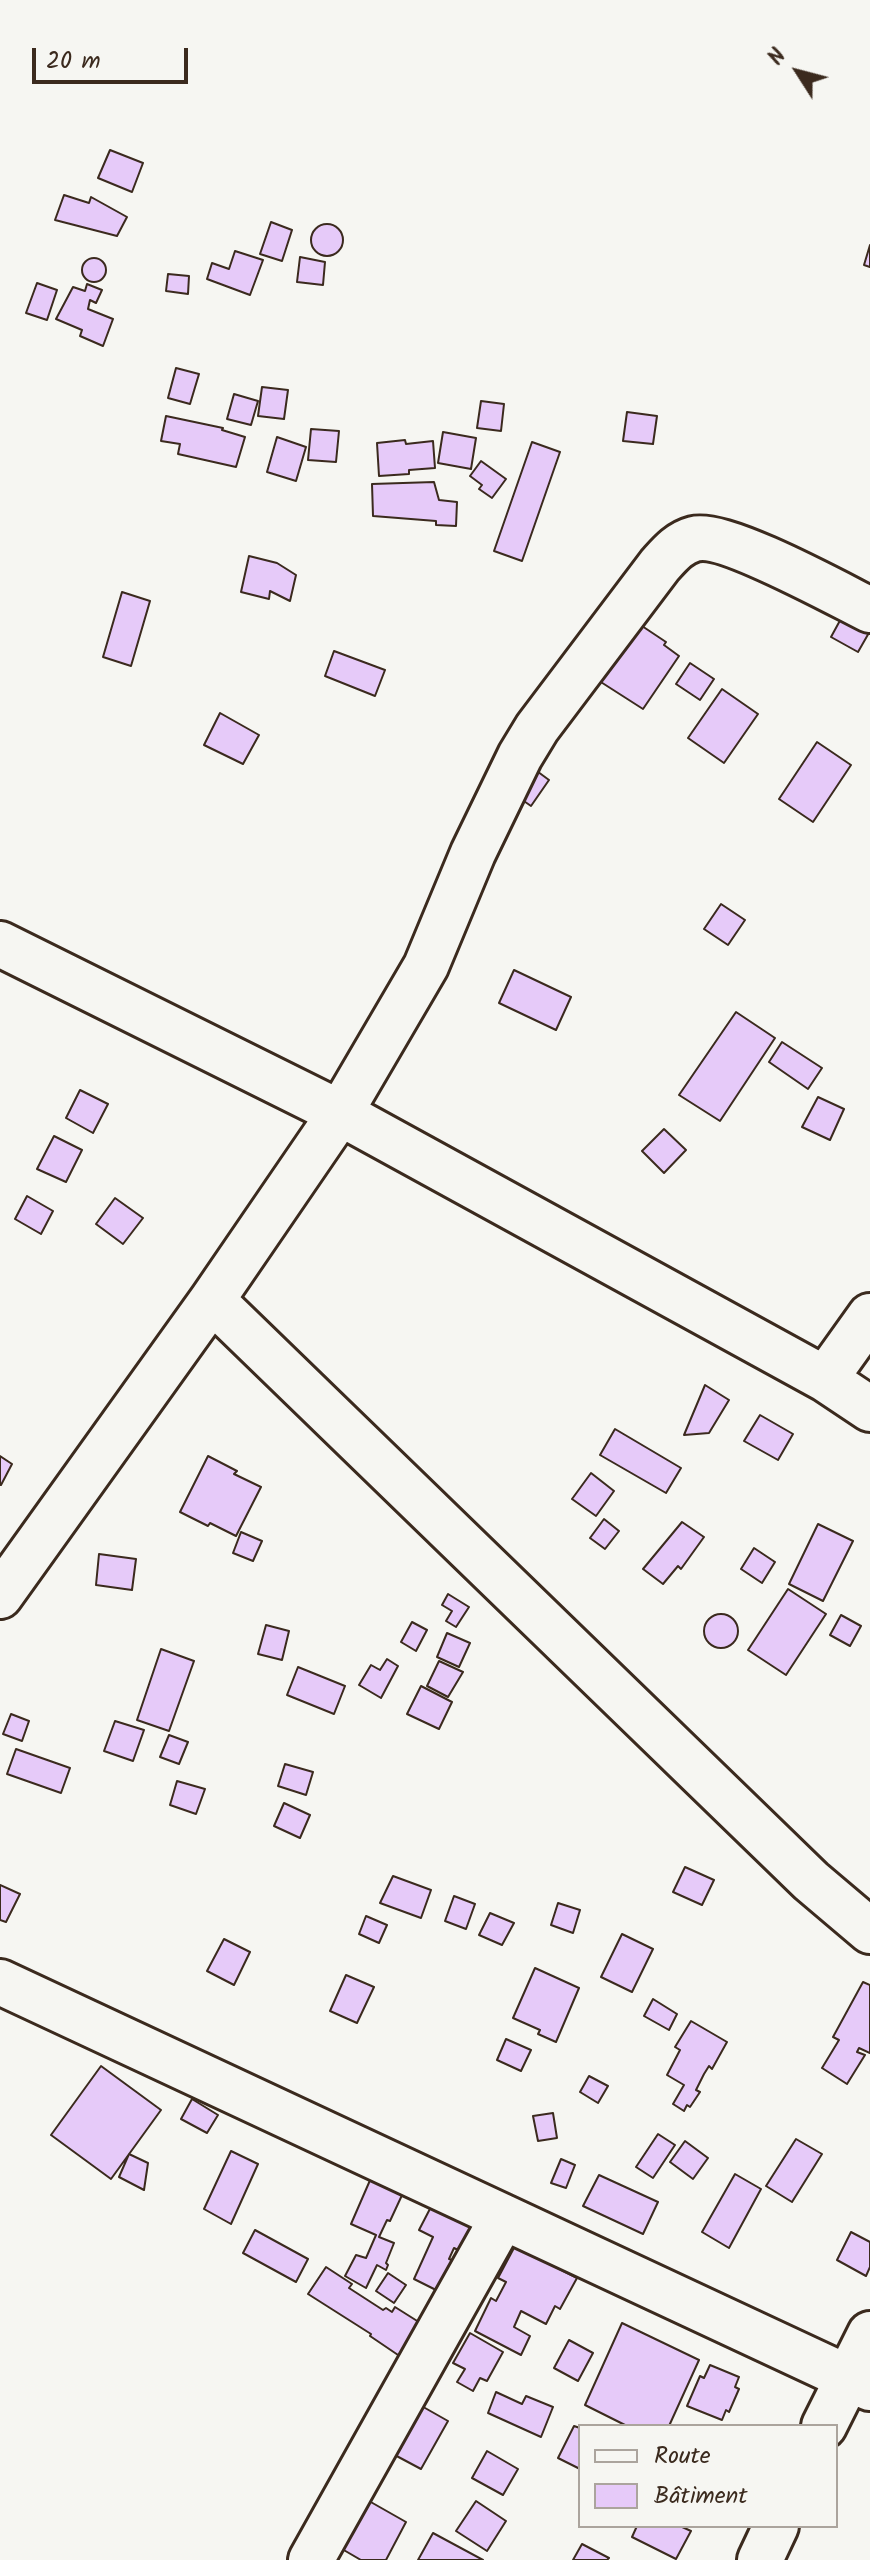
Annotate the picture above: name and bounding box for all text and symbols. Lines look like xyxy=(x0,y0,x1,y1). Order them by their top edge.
scale bar xyxy=(36,32,192,82)
north arrow xyxy=(758,32,838,112)
text: 20 m xyxy=(46,42,101,81)
text: N xyxy=(760,42,796,74)
legend xyxy=(578,2424,838,2528)
text: Route xyxy=(654,2437,711,2476)
text: Bâtiment xyxy=(654,2477,748,2516)

